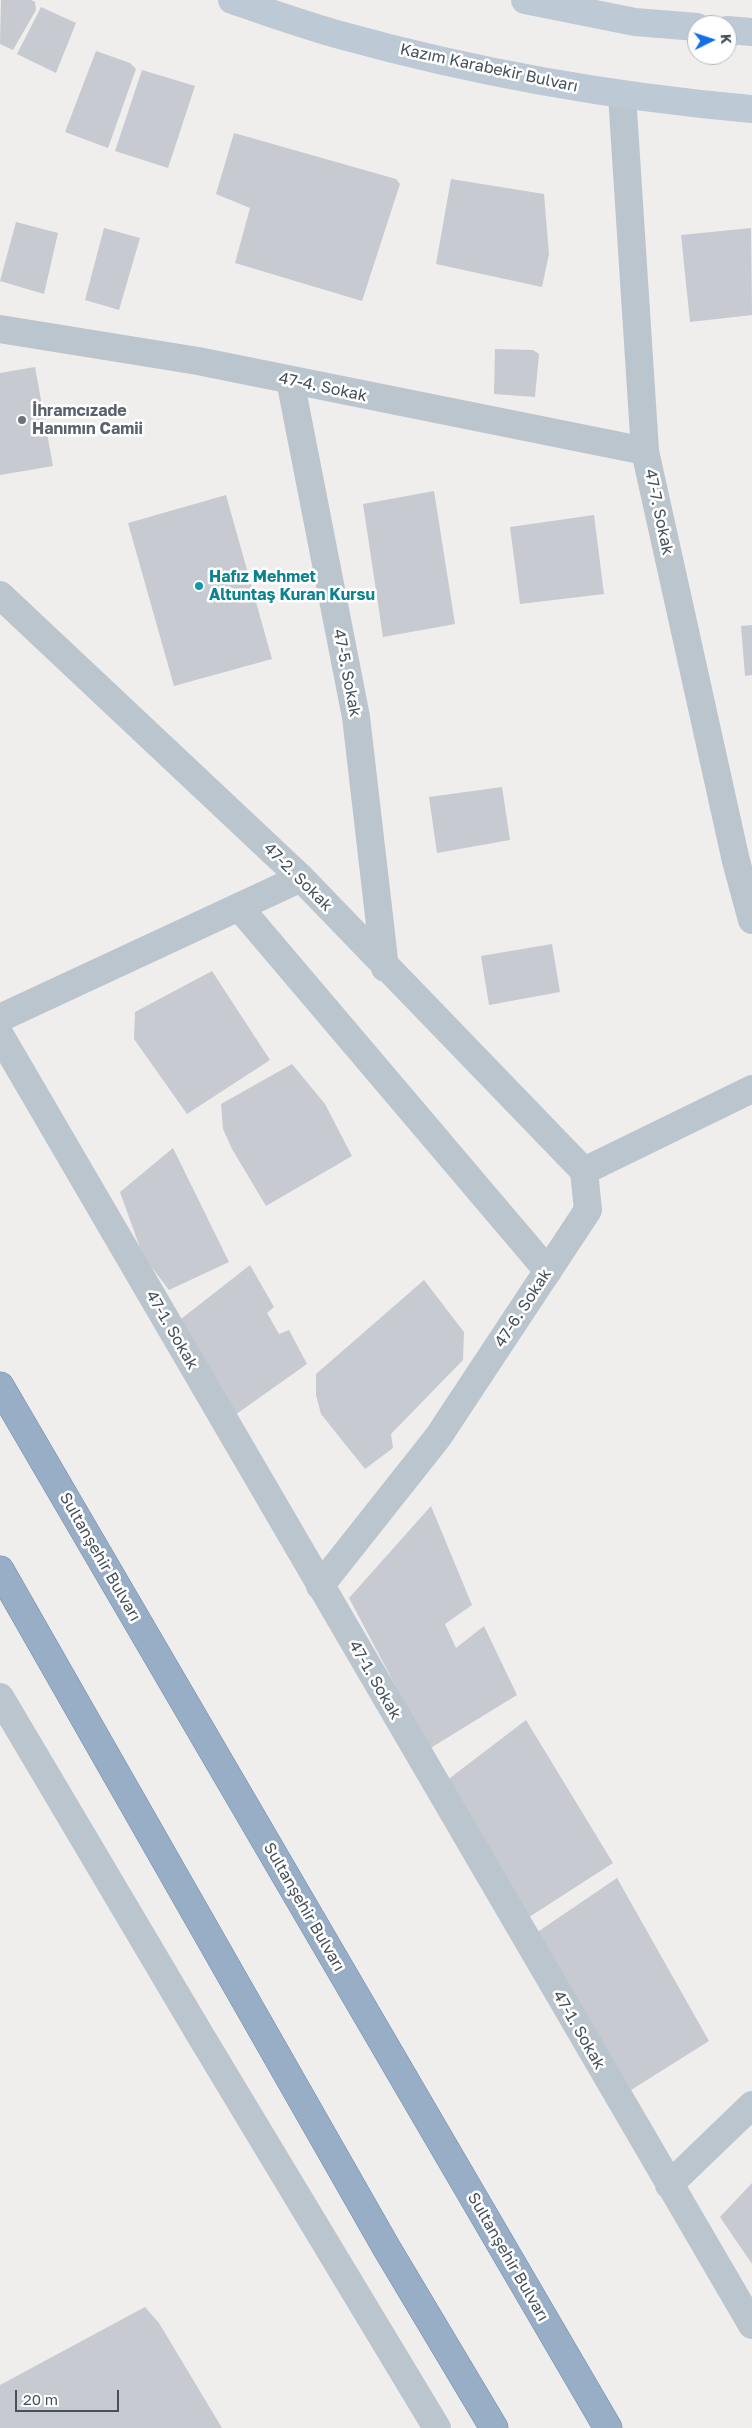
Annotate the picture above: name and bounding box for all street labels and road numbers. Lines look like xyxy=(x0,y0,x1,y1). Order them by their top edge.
street label: Kazım Karabekir Bulvarı xyxy=(398,40,580,96)
street label: 47-4. Sokak xyxy=(277,368,369,406)
street label: 47-7. Sokak xyxy=(641,467,677,557)
street label: 47-5. Sokak xyxy=(329,627,365,719)
street label: 47-2. Sokak xyxy=(260,839,336,915)
street label: 47-6. Sokak xyxy=(491,1265,555,1351)
street label: 47-1. Sokak xyxy=(142,1287,202,1373)
street label: Sultanşehir Bulvarı xyxy=(55,1489,145,1625)
street label: 47-1. Sokak xyxy=(345,1637,405,1723)
street label: Sultanşehir Bulvarı xyxy=(259,1839,349,1975)
street label: 47-1. Sokak xyxy=(549,1987,609,2073)
street label: Sultanşehir Bulvarı xyxy=(463,2189,553,2325)

